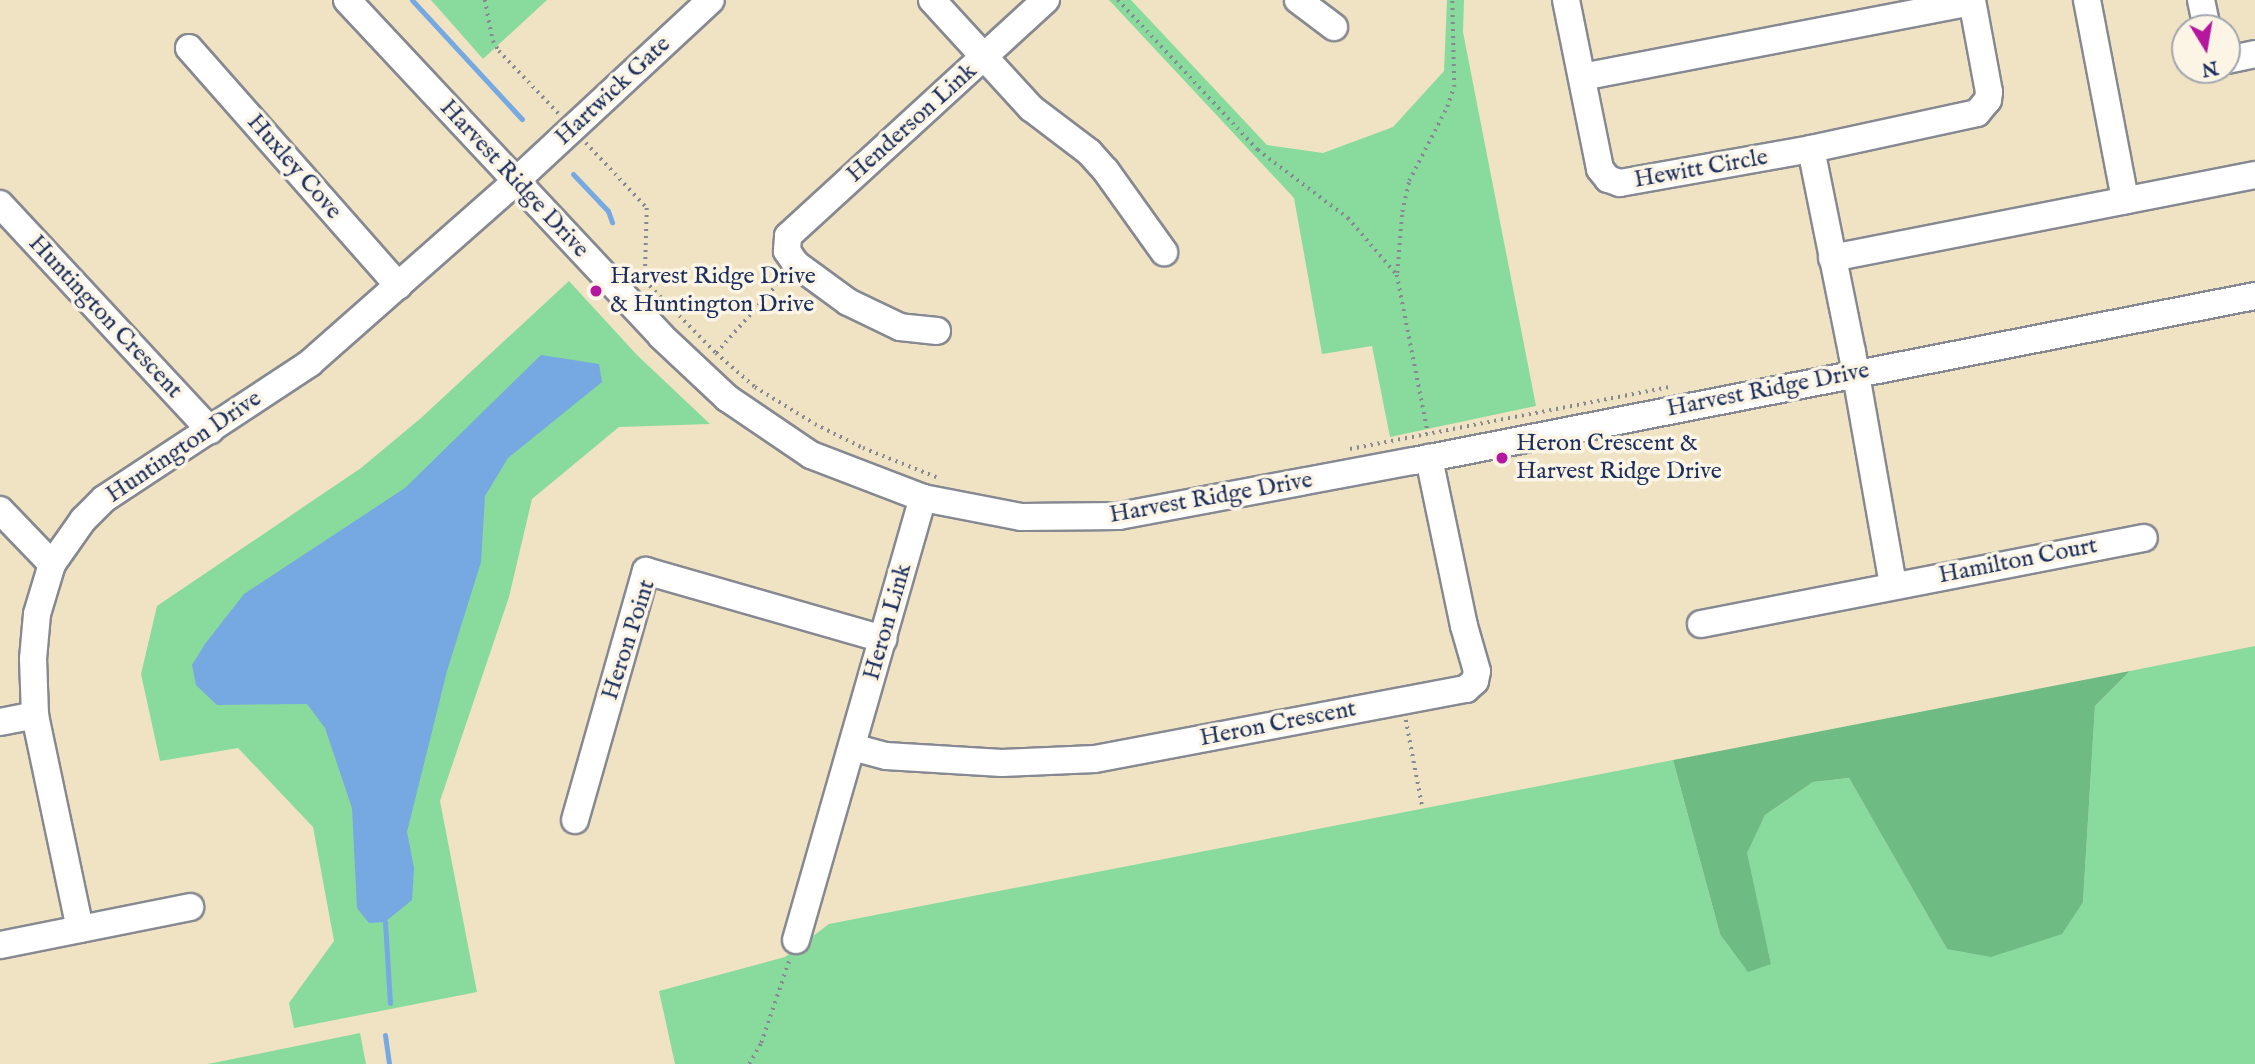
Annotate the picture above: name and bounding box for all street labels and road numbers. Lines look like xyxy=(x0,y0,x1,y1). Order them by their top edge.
street label: Hartwick Gate xyxy=(549,30,677,152)
street label: Henderson Link xyxy=(841,57,983,189)
street label: Harvest Ridge Drive xyxy=(433,94,595,264)
street label: Huxley Cove xyxy=(240,108,348,226)
street label: Hewitt Circle xyxy=(1632,143,1770,195)
street label: Huntington Crescent xyxy=(22,229,188,405)
street label: Harvest Ridge Drive xyxy=(1664,356,1872,424)
street label: Huntington Drive xyxy=(101,384,267,510)
street label: Harvest Ridge Drive xyxy=(1107,466,1315,530)
street label: Hamilton Court xyxy=(1936,531,2100,591)
street label: Heron Link xyxy=(858,560,918,684)
street label: Heron Point xyxy=(596,576,662,704)
street label: Heron Crescent xyxy=(1197,695,1359,753)

